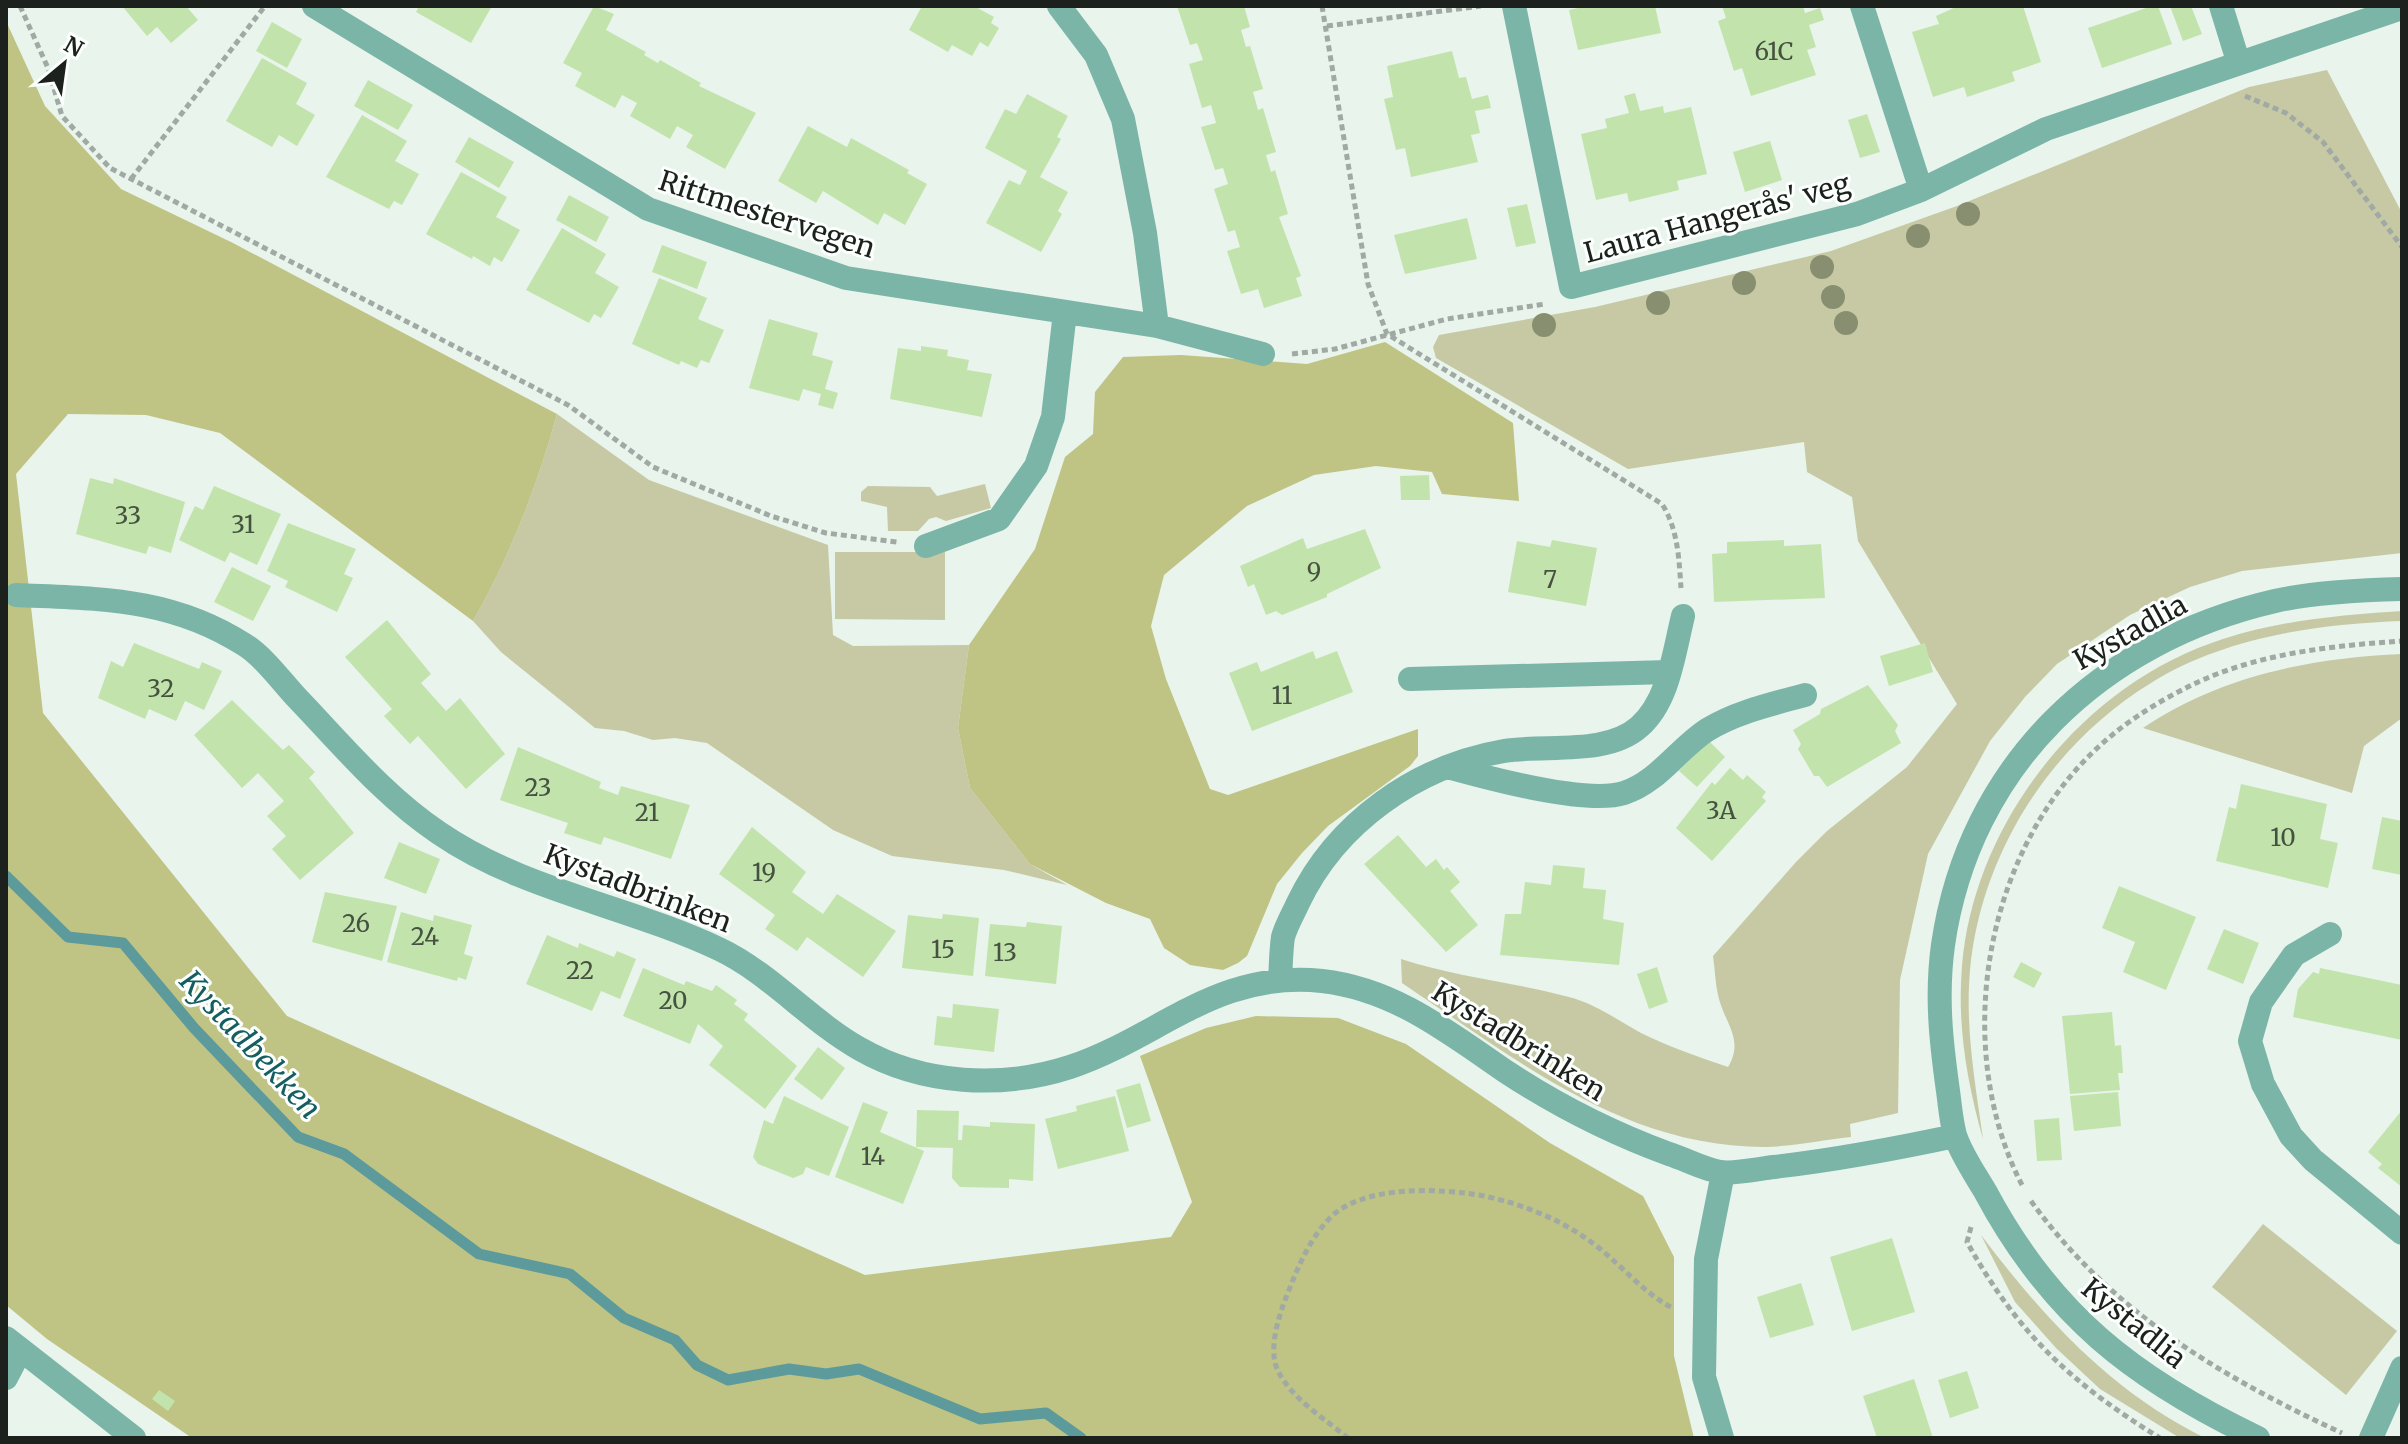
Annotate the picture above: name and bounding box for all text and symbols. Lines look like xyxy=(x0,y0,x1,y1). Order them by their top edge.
north arrow xyxy=(24,24,104,104)
text: N xyxy=(59,30,89,63)
house number: 61C xyxy=(1755,36,1793,67)
street label: Rittmestervegen xyxy=(654,162,880,266)
street label: Laura Hangerås' veg xyxy=(1580,165,1854,271)
house number: 33 xyxy=(115,500,141,531)
house number: 31 xyxy=(231,509,255,540)
house number: 9 xyxy=(1307,556,1321,587)
house number: 7 xyxy=(1543,564,1557,595)
street label: Kystadlia xyxy=(2067,586,2193,678)
house number: 32 xyxy=(147,673,175,704)
house number: 11 xyxy=(1272,680,1293,711)
house number: 23 xyxy=(524,772,552,803)
house number: 3A xyxy=(1706,795,1737,826)
house number: 21 xyxy=(635,797,659,828)
house number: 10 xyxy=(2270,822,2296,853)
street label: Kystadbrinken xyxy=(539,836,737,940)
house number: 19 xyxy=(752,857,776,888)
house number: 26 xyxy=(342,908,370,939)
house number: 24 xyxy=(411,921,439,952)
house number: 15 xyxy=(931,934,955,965)
house number: 13 xyxy=(993,937,1017,968)
house number: 22 xyxy=(566,955,594,986)
water label: Kystadbekken xyxy=(171,961,329,1127)
street label: Kystadbrinken xyxy=(1425,973,1613,1109)
house number: 20 xyxy=(658,985,688,1016)
house number: 14 xyxy=(861,1141,885,1172)
street label: Kystadlia xyxy=(2074,1270,2194,1376)

